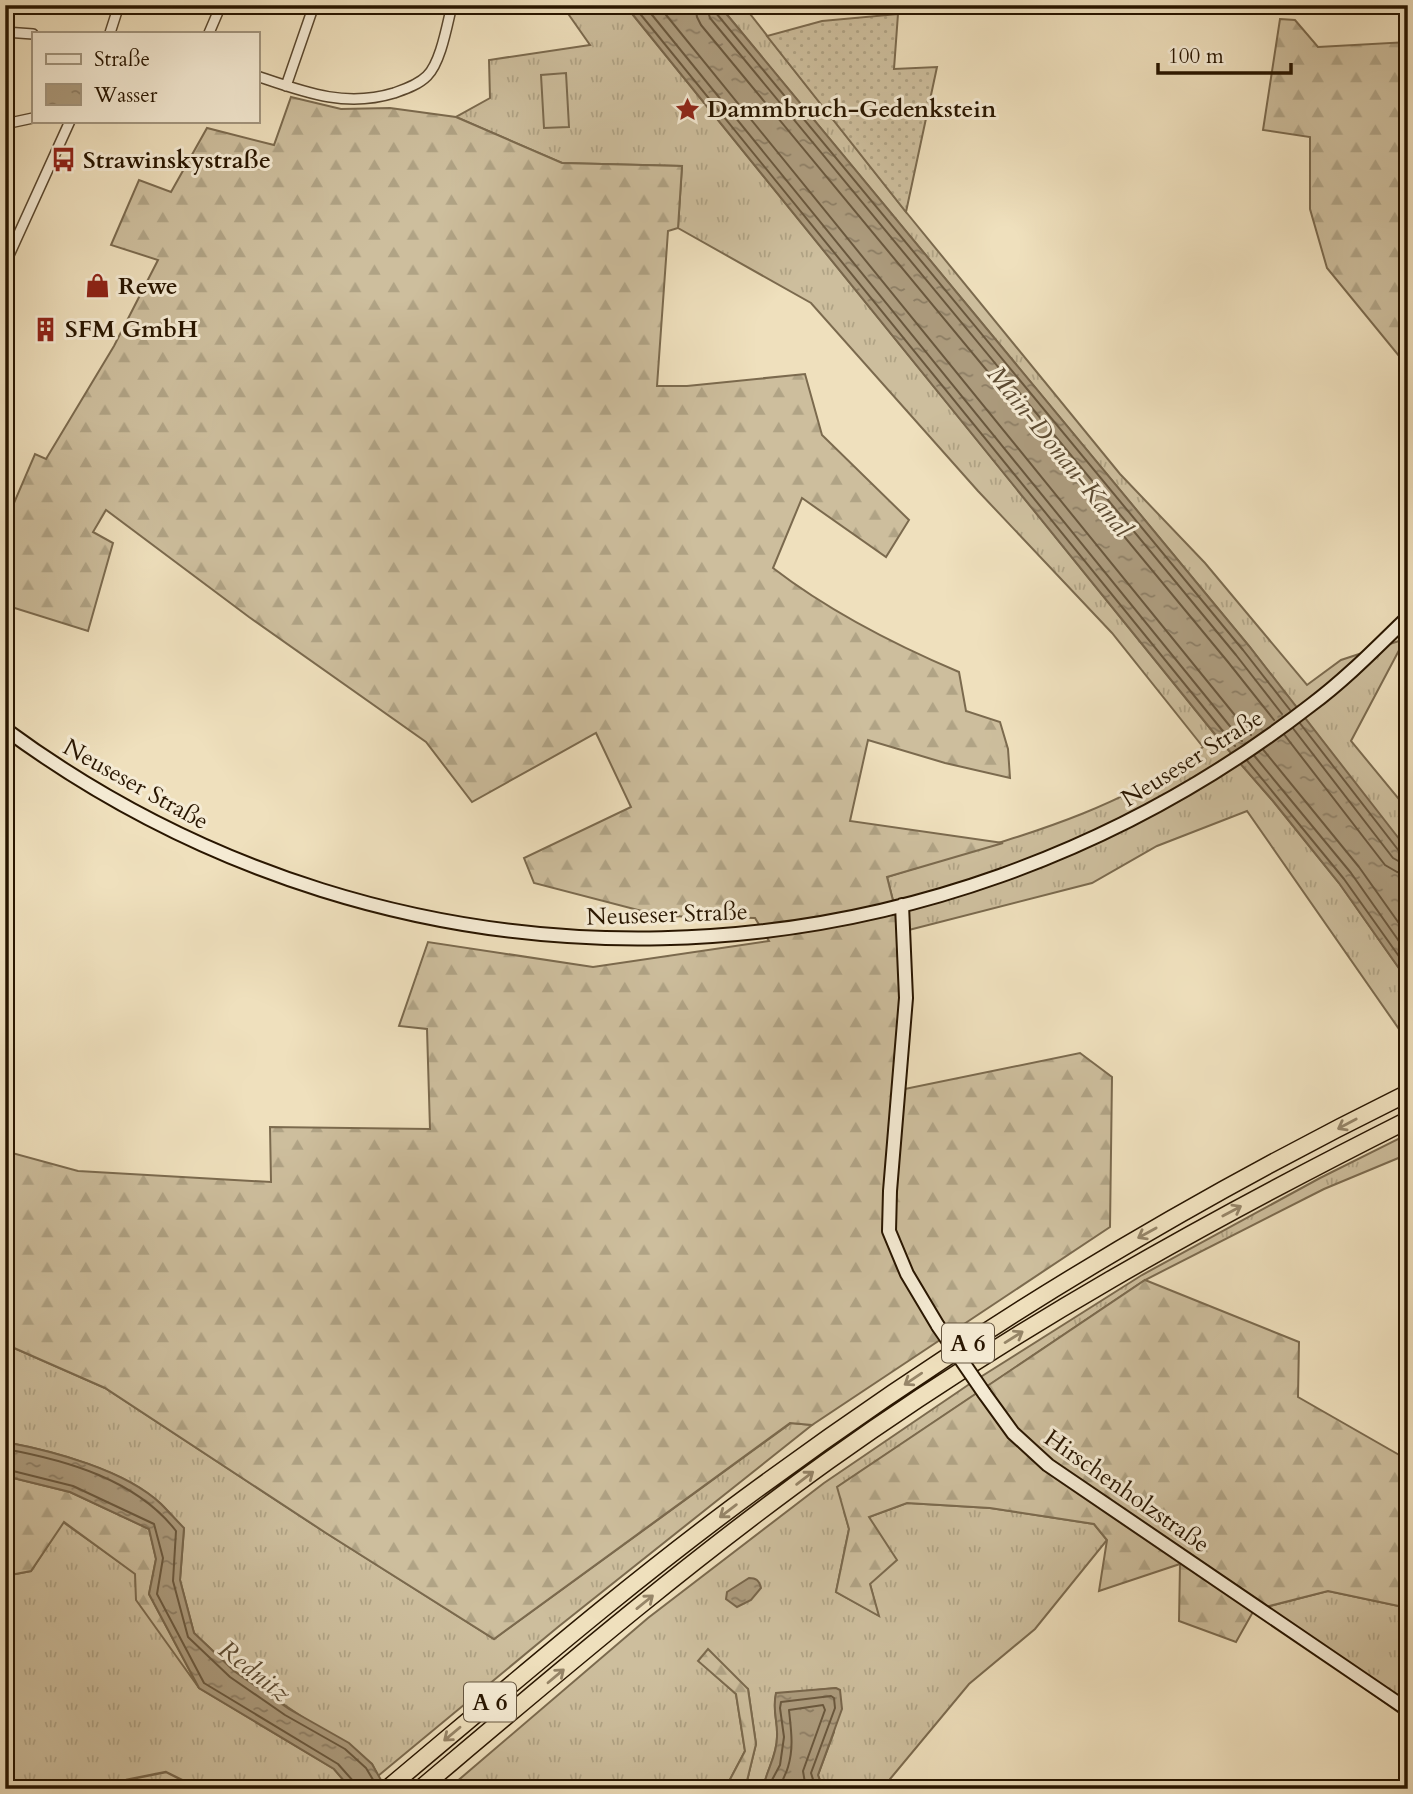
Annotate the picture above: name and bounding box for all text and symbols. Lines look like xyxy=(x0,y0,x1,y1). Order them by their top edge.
legend xyxy=(32,32,259,122)
scale bar xyxy=(1158,32,1290,76)
text: 100 m xyxy=(1168,42,1224,71)
text: Straße xyxy=(94,45,150,74)
text: Wasser xyxy=(93,81,158,110)
place label: Dammbruch-Gedenkstein xyxy=(707,93,997,126)
place icon: Dammbruch-Gedenkstein xyxy=(673,95,701,123)
place label: Strawinskystraße xyxy=(83,144,271,177)
bus stop icon: Strawinskystraße xyxy=(49,146,77,174)
place label: Rewe xyxy=(118,270,178,303)
shop icon: Rewe xyxy=(84,272,112,300)
place label: SFM GmbH xyxy=(65,313,198,346)
building icon: SFM GmbH xyxy=(31,315,59,343)
water label: Main-Donau-Kanal xyxy=(979,358,1140,545)
street label: Neuseser Straße xyxy=(1115,702,1270,815)
street label: Neuseser Straße xyxy=(57,731,214,838)
street label: Neuseser Straße xyxy=(586,895,748,934)
one-way arrow xyxy=(1337,1117,1358,1131)
one-way arrow xyxy=(1221,1203,1242,1217)
one-way arrow xyxy=(1138,1226,1158,1240)
road number: A 6 xyxy=(942,1324,994,1362)
one-way arrow xyxy=(1004,1330,1024,1344)
one-way arrow xyxy=(904,1372,923,1386)
street label: Hirschenholzstraße xyxy=(1037,1422,1216,1561)
one-way arrow xyxy=(795,1471,814,1485)
one-way arrow xyxy=(719,1504,737,1519)
one-way arrow xyxy=(635,1594,653,1610)
water label: Rednitz xyxy=(211,1632,299,1711)
one-way arrow xyxy=(547,1668,565,1684)
road number: A 6 xyxy=(464,1682,516,1722)
one-way arrow xyxy=(444,1727,462,1742)

